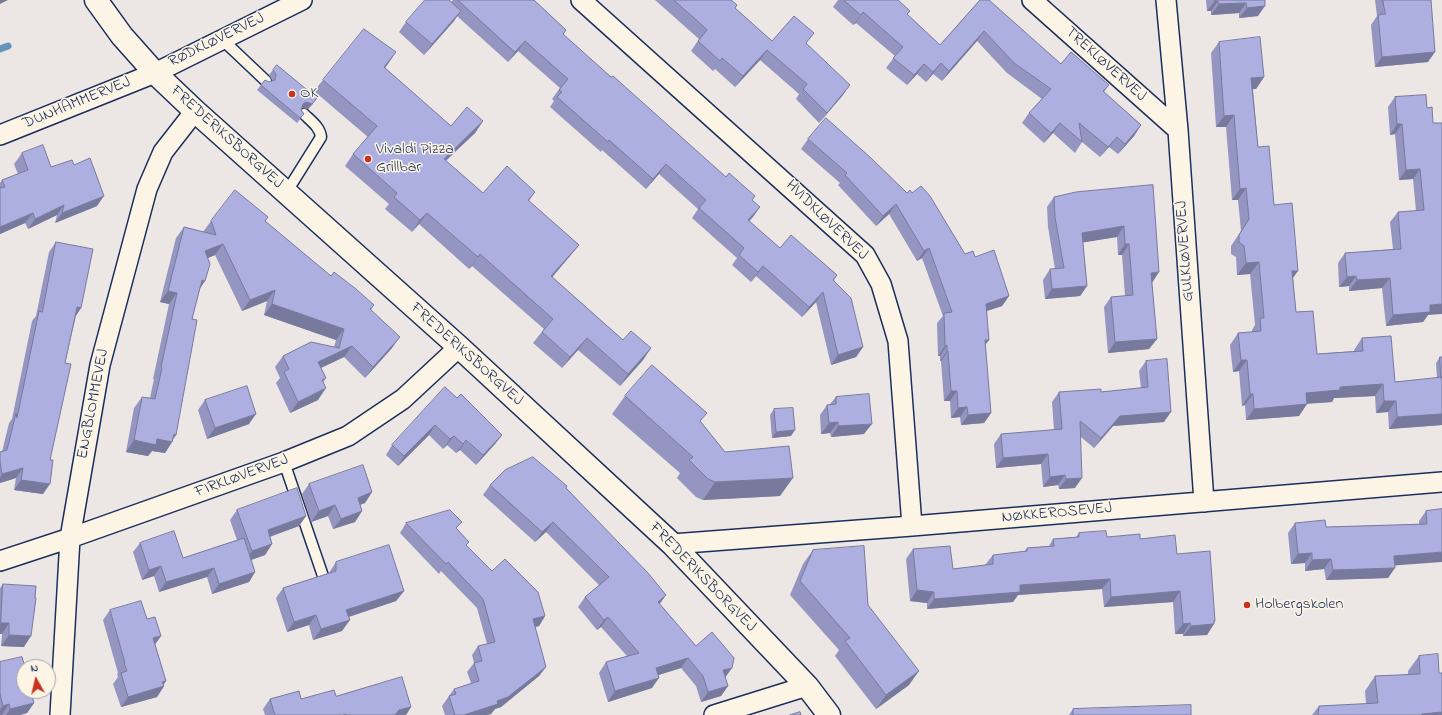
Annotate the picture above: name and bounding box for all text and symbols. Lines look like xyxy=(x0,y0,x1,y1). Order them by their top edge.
street label: RØDKLØVERVEJ xyxy=(166,10,268,72)
street label: TREKLØVERVEJ xyxy=(1060,23,1150,107)
street label: DUNHAMMERVEJ xyxy=(20,74,134,134)
street label: FREDERIKSBORGVEJ xyxy=(166,82,286,194)
place label: OK xyxy=(300,84,318,104)
marker: OK xyxy=(287,89,297,99)
place label: Vivaldi Pizza Grillbar xyxy=(376,140,454,178)
marker: Vivaldi Pizza Grillbar xyxy=(363,154,373,164)
street label: HVIDKLØVERVEJ xyxy=(781,177,871,265)
street label: GULKLØVERVEJ xyxy=(1173,200,1199,302)
street label: FREDERIKSBORGVEJ xyxy=(406,299,526,411)
street label: ENGBLOMMEVEJ xyxy=(74,347,114,461)
street label: FIRKLØVERVEJ xyxy=(193,451,291,503)
street label: NØKKEROSEVEJ xyxy=(1001,500,1113,528)
street label: FREDERIKSBORGVEJ xyxy=(645,519,759,637)
place label: Holbergskolen xyxy=(1255,595,1343,615)
marker: Holbergskolen xyxy=(1242,600,1252,610)
north arrow xyxy=(16,659,56,699)
text: N xyxy=(30,660,39,677)

